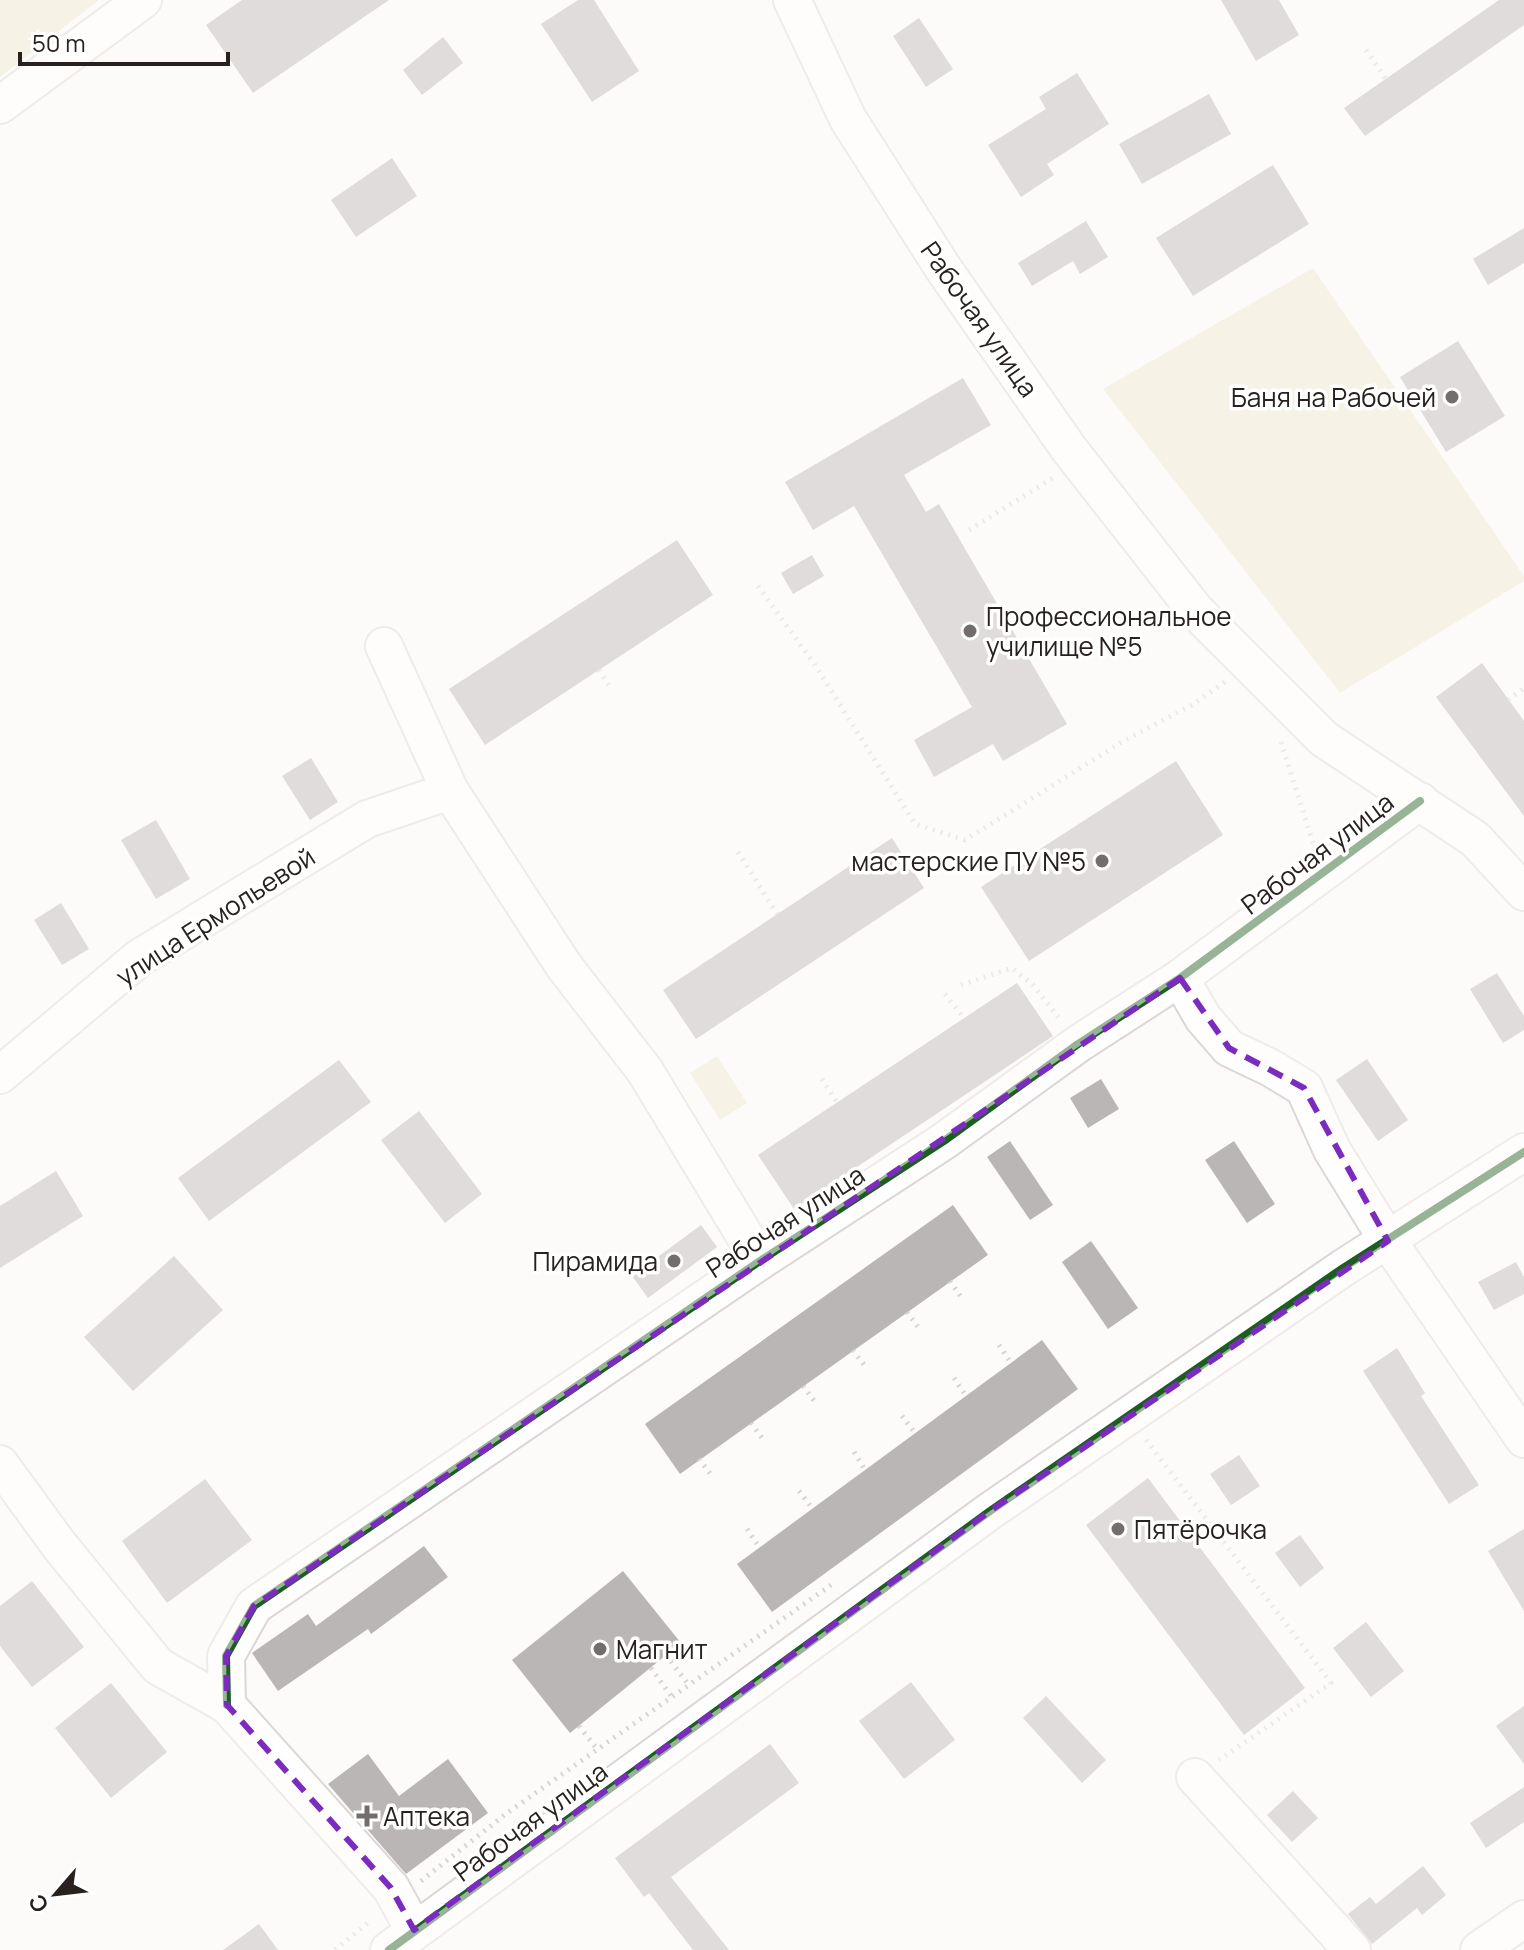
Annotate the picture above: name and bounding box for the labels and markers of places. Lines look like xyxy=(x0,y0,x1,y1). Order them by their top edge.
place label: Баня на Рабочей xyxy=(1231,379,1436,415)
marker: Баня на Рабочей xyxy=(1443,388,1461,406)
place label: Профессиональное училище №5 xyxy=(986,598,1231,664)
marker: Профессиональное училище №5 xyxy=(961,622,979,640)
place label: мастерские ПУ №5 xyxy=(851,843,1086,879)
marker: мастерские ПУ №5 xyxy=(1093,852,1111,870)
place label: Пирамида xyxy=(533,1243,658,1279)
marker: Пирамида xyxy=(665,1252,683,1270)
place label: Пятёрочка xyxy=(1134,1511,1267,1547)
marker: Пятёрочка xyxy=(1109,1520,1127,1538)
place label: Магнит xyxy=(616,1631,708,1667)
marker: Магнит xyxy=(591,1640,609,1658)
place label: Аптека xyxy=(383,1798,470,1834)
marker: Аптека xyxy=(358,1807,376,1825)

